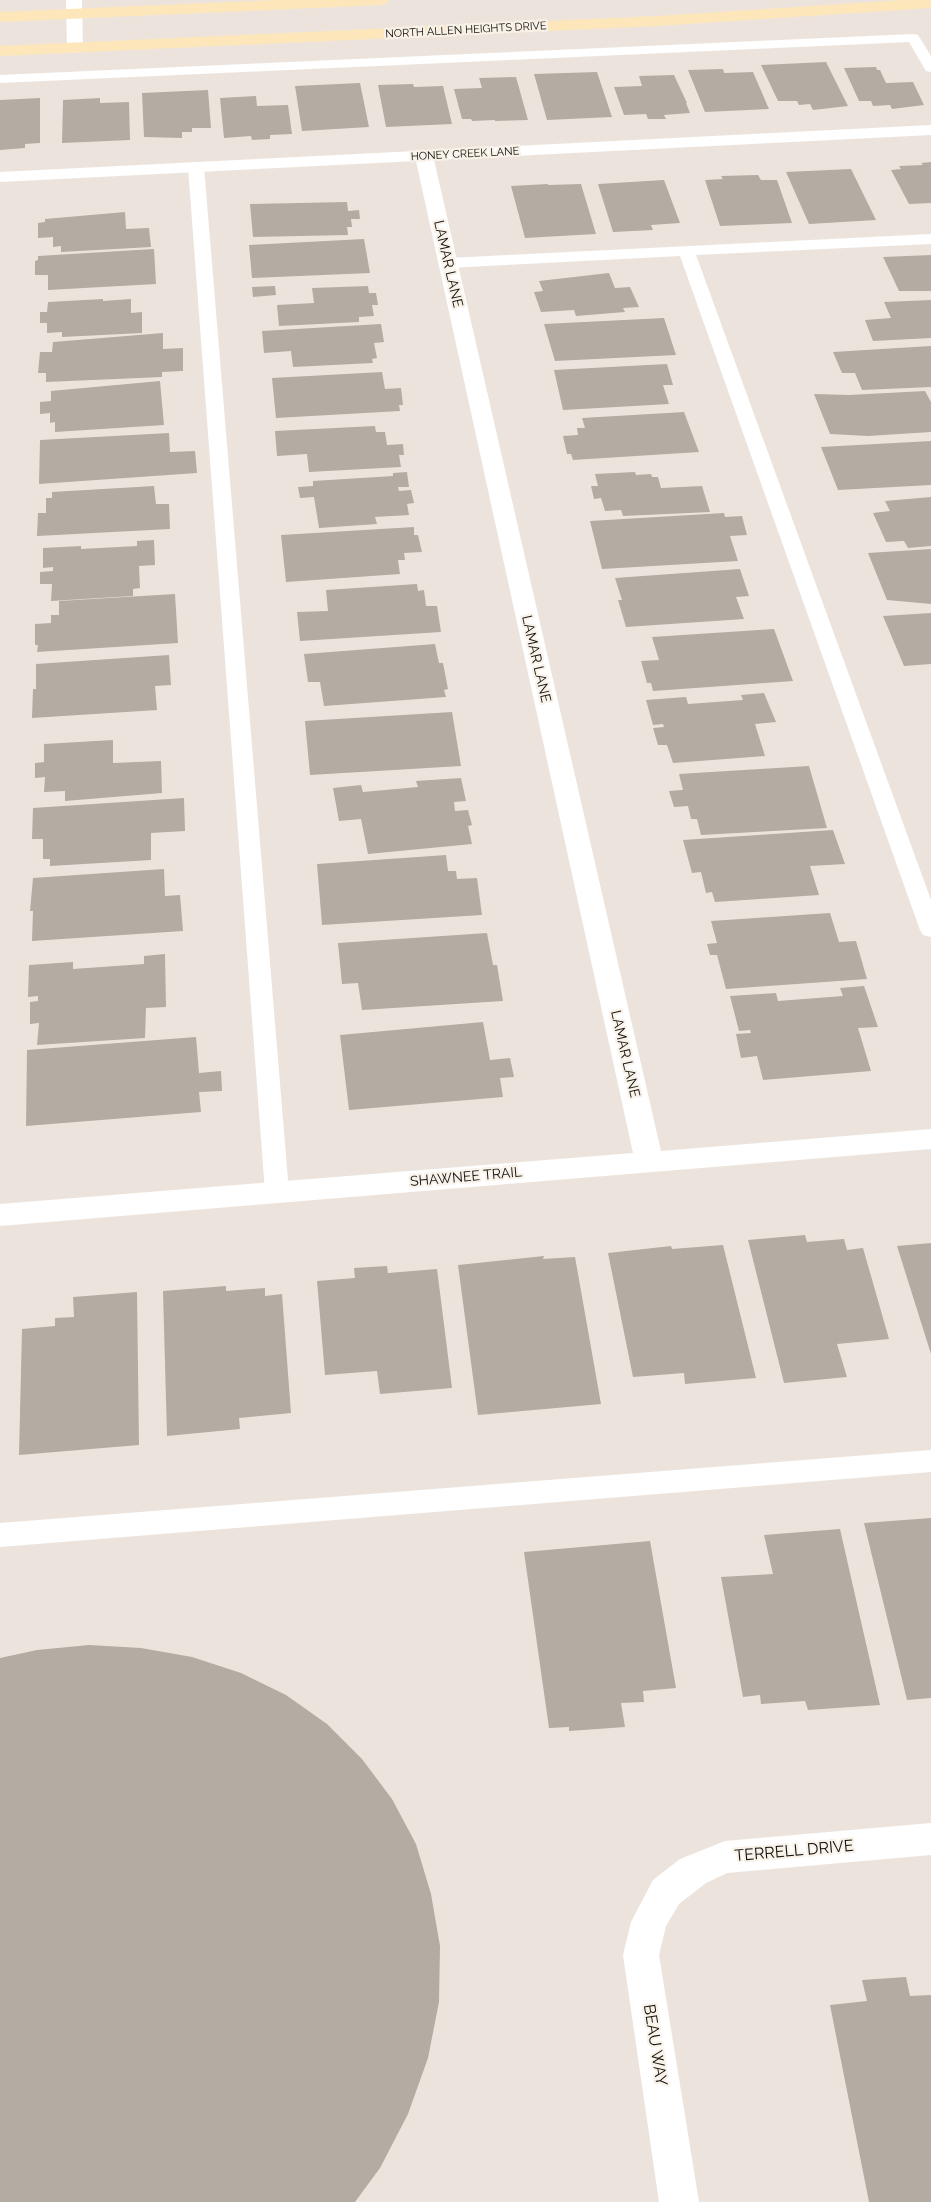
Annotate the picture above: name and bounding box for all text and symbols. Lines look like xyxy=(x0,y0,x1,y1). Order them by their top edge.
street label: NORTH ALLEN HEIGHTS DRIVE xyxy=(385,19,547,41)
street label: HONEY CREEK LANE xyxy=(410,145,520,163)
street label: LAMAR LANE xyxy=(430,219,466,309)
street label: LAMAR LANE xyxy=(518,614,554,704)
street label: LAMAR LANE xyxy=(607,1009,643,1099)
street label: SHAWNEE TRAIL xyxy=(409,1164,523,1190)
street label: TERRELL DRIVE xyxy=(734,1836,854,1866)
street label: BEAU WAY xyxy=(639,2003,671,2087)

